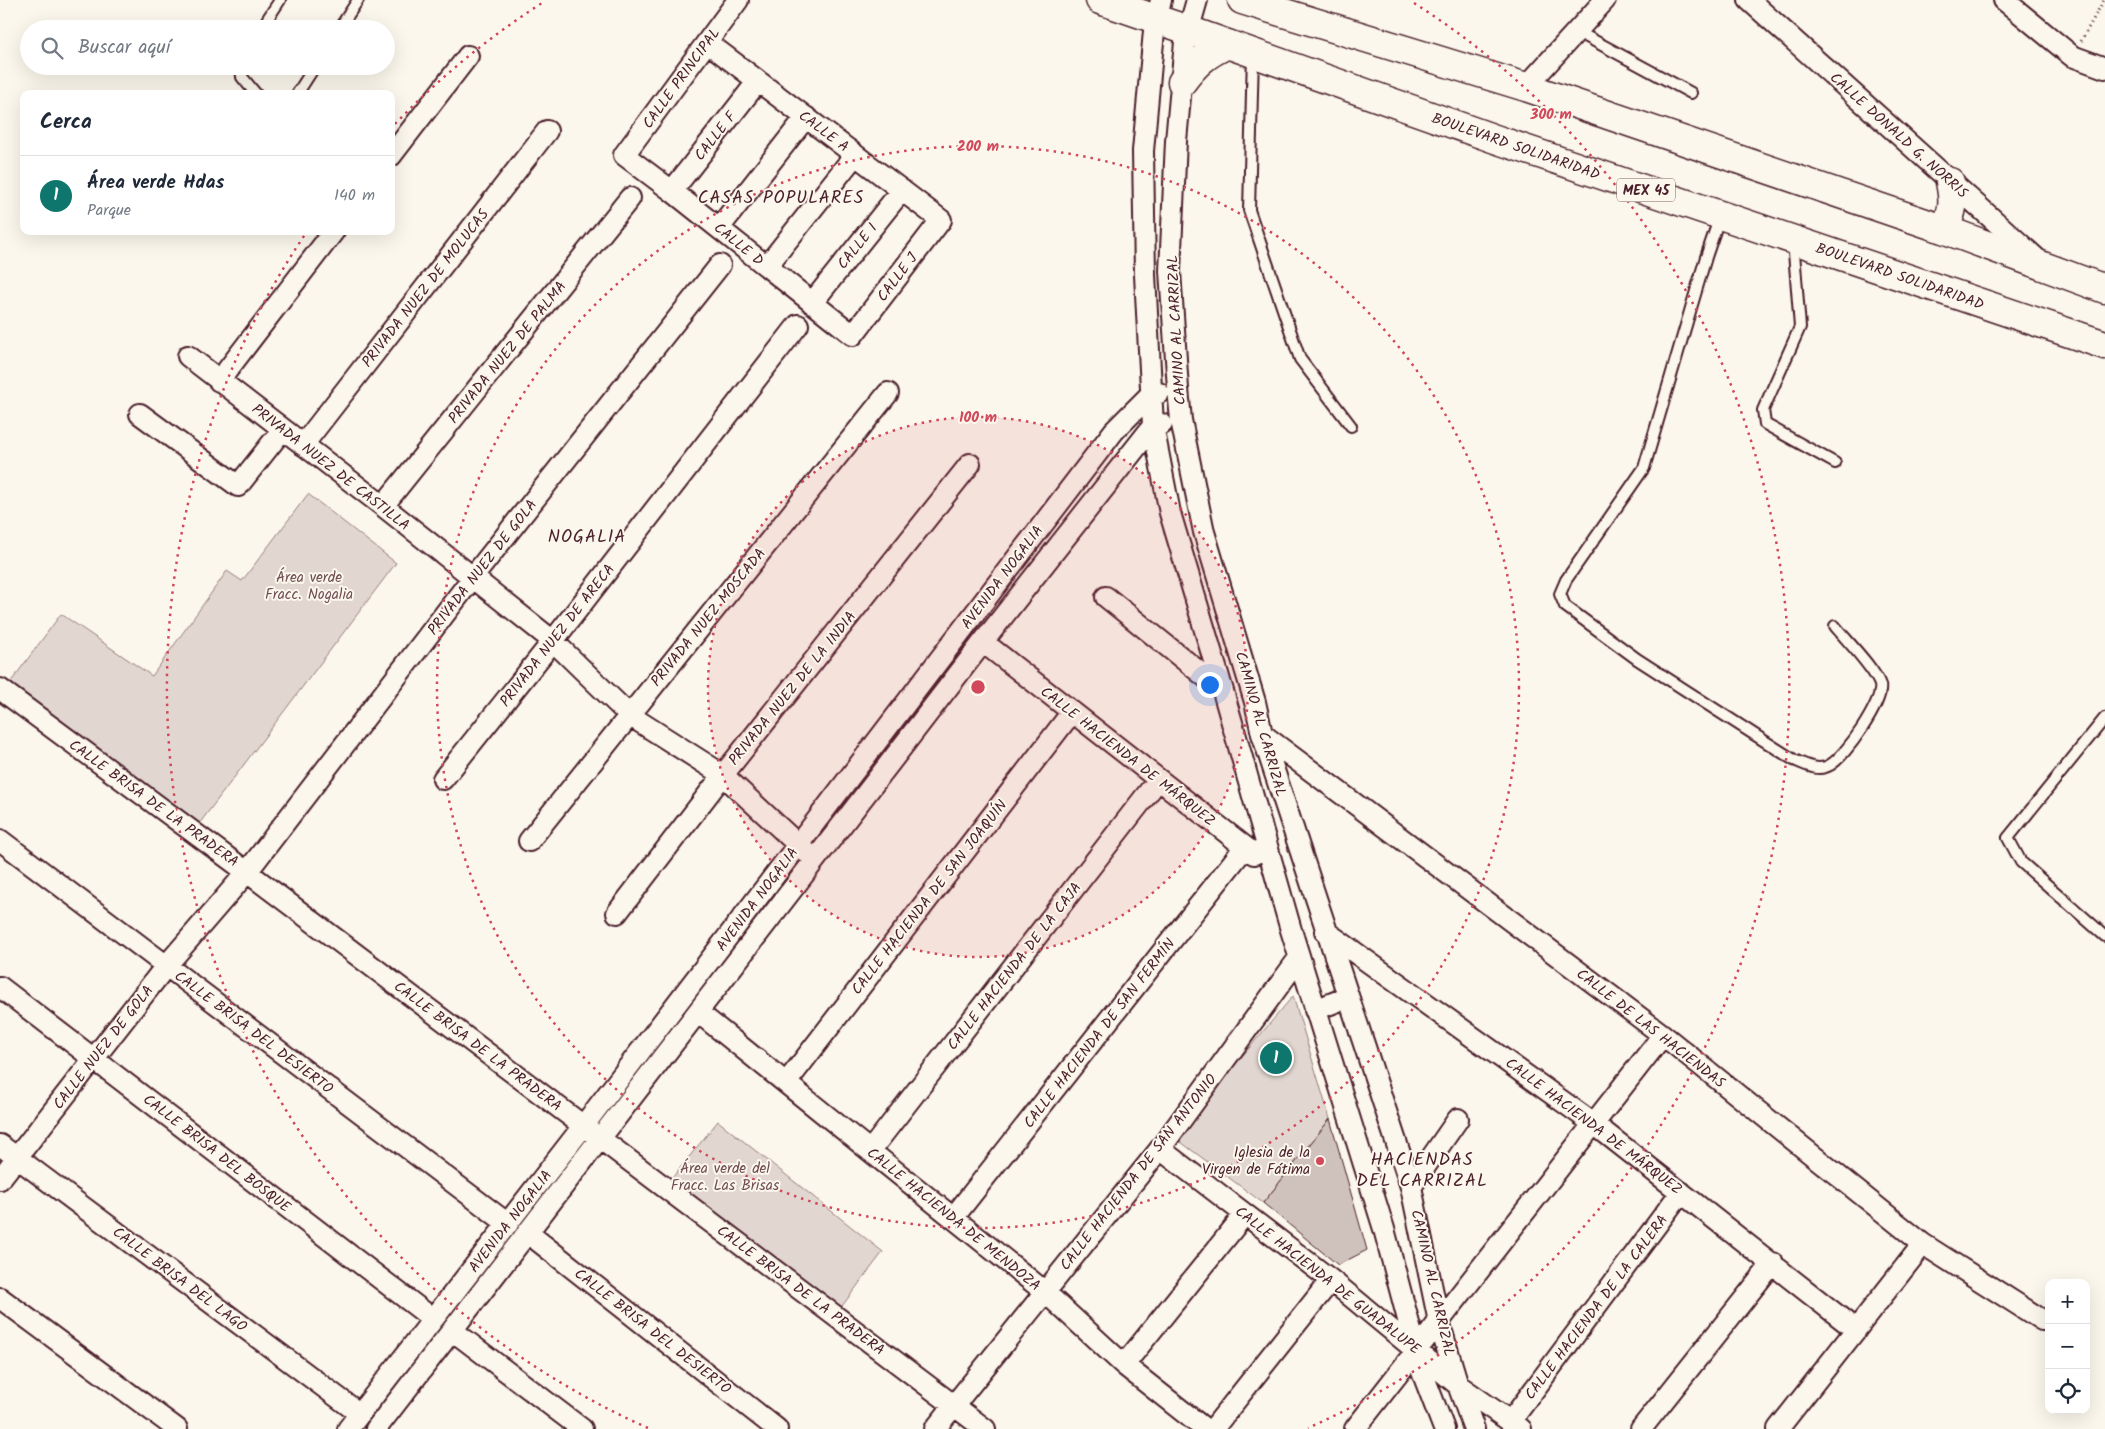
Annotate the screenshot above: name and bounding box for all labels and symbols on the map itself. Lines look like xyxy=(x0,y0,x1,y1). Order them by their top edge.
street label: CALLE PRINCIPAL xyxy=(637,23,727,134)
street label: CALLE DONALD G. NORRIS xyxy=(1824,67,1973,205)
text: 300 m xyxy=(1529,103,1572,127)
street label: CALLE A xyxy=(793,105,854,159)
street label: CALLE F xyxy=(689,106,744,167)
street label: BOULEVARD SOLIDARIDAD xyxy=(1428,107,1604,187)
text: 200 m xyxy=(957,135,999,159)
road number: MEX 45 xyxy=(1617,178,1675,202)
district label: CASAS POPULARES xyxy=(698,184,864,213)
street label: PRIVADA NUEZ DE MOLUCAS xyxy=(356,204,495,373)
street label: CALLE D xyxy=(708,217,769,273)
street label: CALLE I xyxy=(831,218,884,275)
street label: BOULEVARD SOLIDARIDAD xyxy=(1812,237,1988,317)
street label: CALLE J xyxy=(871,247,925,307)
street label: CAMINO AL CARRIZAL xyxy=(1161,254,1193,406)
street label: PRIVADA NUEZ DE PALMA xyxy=(443,276,573,429)
street label: PRIVADA NUEZ DE CASTILLA xyxy=(246,398,415,537)
text: 100 m xyxy=(959,406,997,430)
street label: PRIVADA NUEZ DE GOLA xyxy=(422,494,544,641)
street label: AVENIDA NOGALIA xyxy=(956,520,1050,635)
district label: NOGALIA xyxy=(548,523,626,552)
street label: PRIVADA NUEZ MOSCADA xyxy=(645,543,772,692)
street label: PRIVADA NUEZ DE ARECA xyxy=(494,559,621,712)
park label: Área verde Fracc. Nogalia xyxy=(265,566,353,607)
street label: PRIVADA NUEZ DE LA INDIA xyxy=(723,606,863,771)
street label: CAMINO AL CARRIZAL xyxy=(1228,649,1292,800)
your location xyxy=(1197,672,1223,698)
centre of rings xyxy=(969,678,987,696)
street label: CALLE HACIENDA DE MÁRQUEZ xyxy=(1035,681,1220,833)
street label: CALLE BRISA DE LA PRADERA xyxy=(63,734,244,874)
street label: CALLE HACIENDA DE SAN JOAQUÍN xyxy=(846,795,1014,1000)
street label: AVENIDA NOGALIA xyxy=(711,842,805,957)
street label: CALLE HACIENDA DE LA CAJA xyxy=(941,877,1088,1056)
street label: CALLE HACIENDA DE SAN FERMÍN xyxy=(1018,933,1182,1134)
street label: CALLE DE LAS HACIENDAS xyxy=(1571,963,1730,1095)
street label: CALLE BRISA DEL DESIERTO xyxy=(169,965,338,1101)
street label: CALLE BRISA DE LA PRADERA xyxy=(388,975,567,1118)
street label: CALLE NUEZ DE GOLA xyxy=(47,980,160,1115)
pin: 1 xyxy=(1260,1039,1292,1077)
street label: CALLE HACIENDA DE MÁRQUEZ xyxy=(1500,1052,1687,1202)
street label: CALLE HACIENDA DE SAN ANTONIO xyxy=(1054,1069,1223,1276)
street label: CALLE BRISA DEL BOSQUE xyxy=(137,1088,296,1220)
place label: Iglesia de la Virgen de Fátima xyxy=(1202,1141,1310,1182)
street label: CALLE HACIENDA DE MENDOZA xyxy=(861,1142,1046,1298)
district label: HACIENDAS DEL CARRIZAL xyxy=(1356,1146,1488,1196)
marker: Iglesia de la Virgen de Fátima xyxy=(1314,1155,1326,1167)
park label: Área verde del Fracc. Las Brisas xyxy=(671,1157,780,1198)
street label: AVENIDA NOGALIA xyxy=(463,1165,559,1278)
street label: CALLE HACIENDA DE GUADALUPE xyxy=(1229,1200,1427,1362)
street label: CAMINO AL CARRIZAL xyxy=(1403,1207,1461,1359)
street label: CALLE HACIENDA DE LA CALERA xyxy=(1519,1210,1675,1405)
street label: CALLE BRISA DE LA PRADERA xyxy=(711,1219,890,1362)
street label: CALLE BRISA DEL LAGO xyxy=(107,1221,252,1339)
street label: CALLE BRISA DEL DESIERTO xyxy=(569,1263,736,1401)

